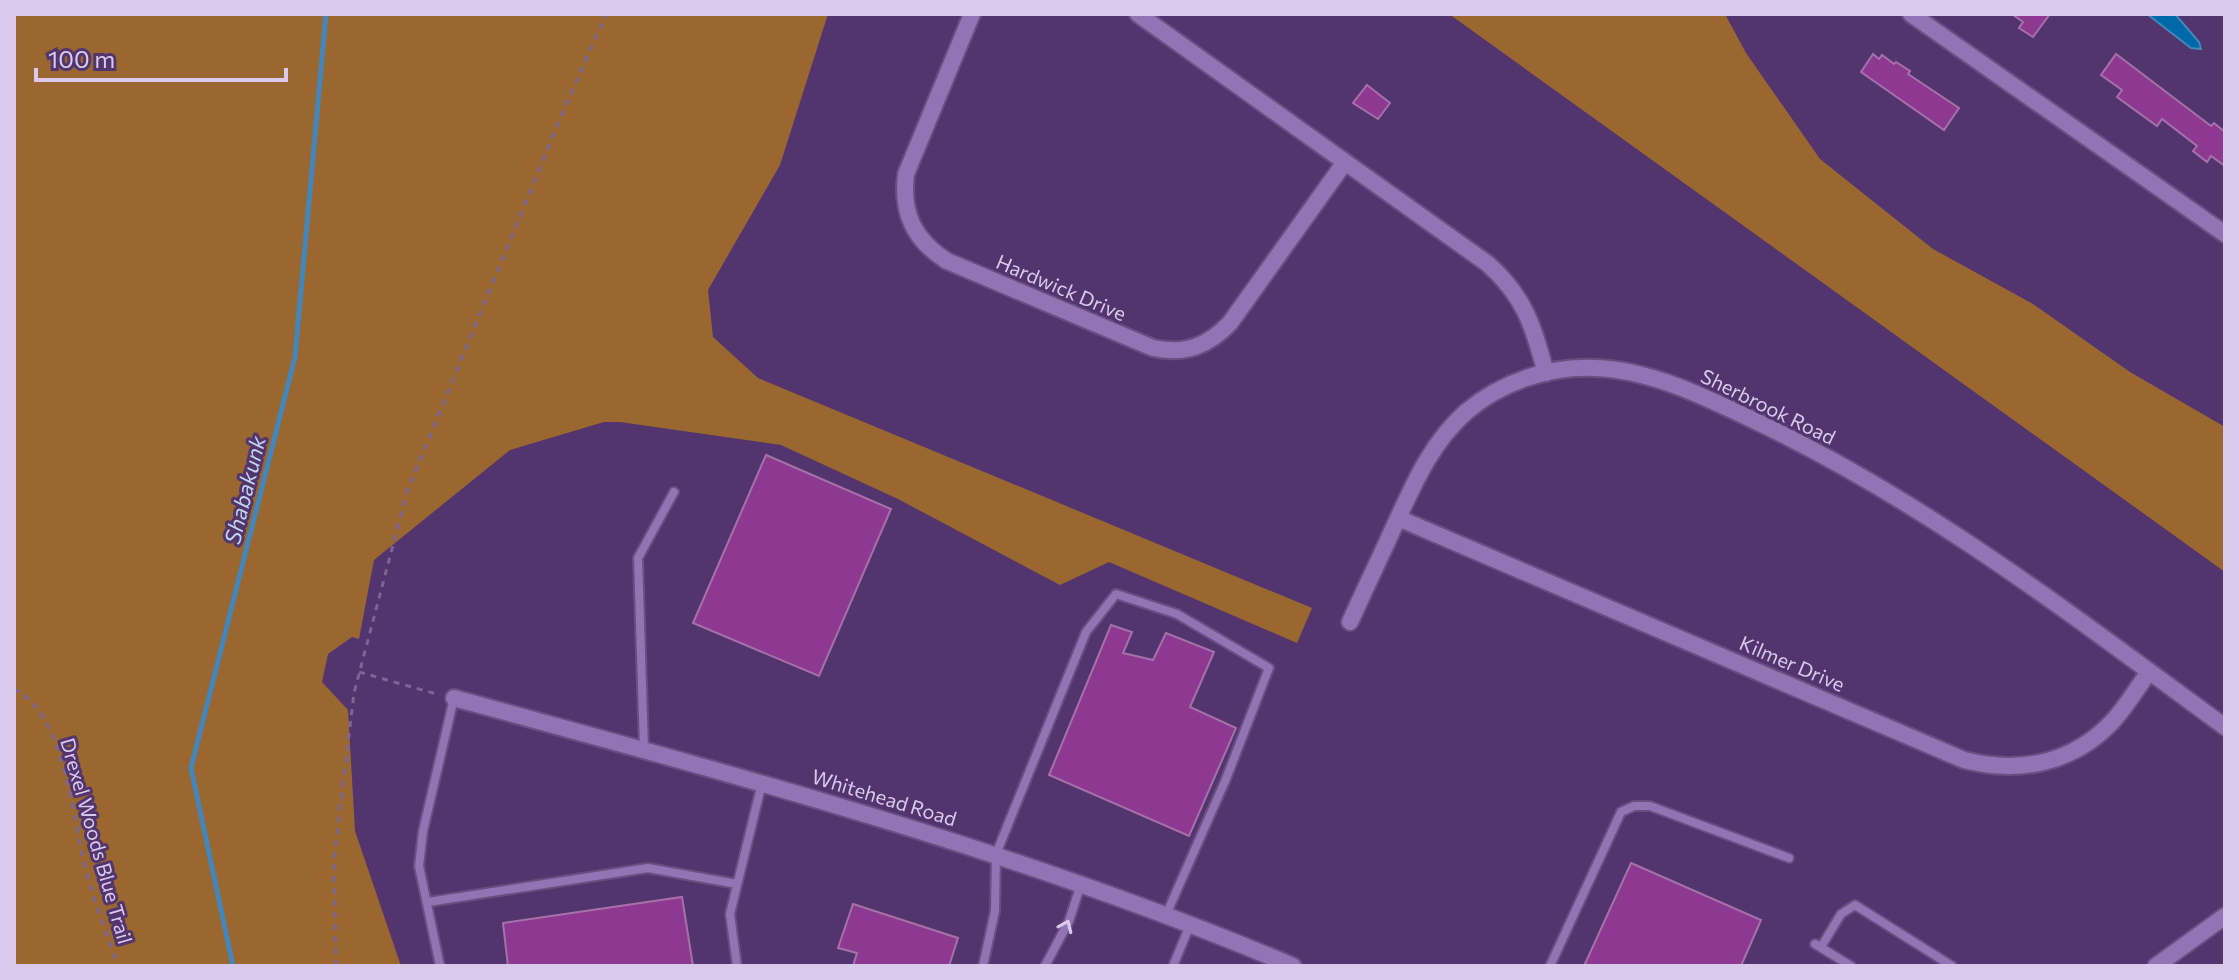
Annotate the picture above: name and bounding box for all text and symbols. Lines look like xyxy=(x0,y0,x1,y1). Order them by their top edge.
scale bar xyxy=(36,32,286,82)
text: 100 m xyxy=(48,44,115,73)
street label: Hardwick Drive xyxy=(993,249,1130,325)
street label: Sherbrook Road xyxy=(1697,363,1840,449)
water label: Shabakunk xyxy=(218,432,271,547)
street label: Kilmer Drive xyxy=(1736,630,1849,696)
street label: Drexel Woods Blue Trail xyxy=(56,735,138,946)
street label: Whitehead Road xyxy=(809,764,960,830)
one-way arrow xyxy=(1056,920,1072,934)

